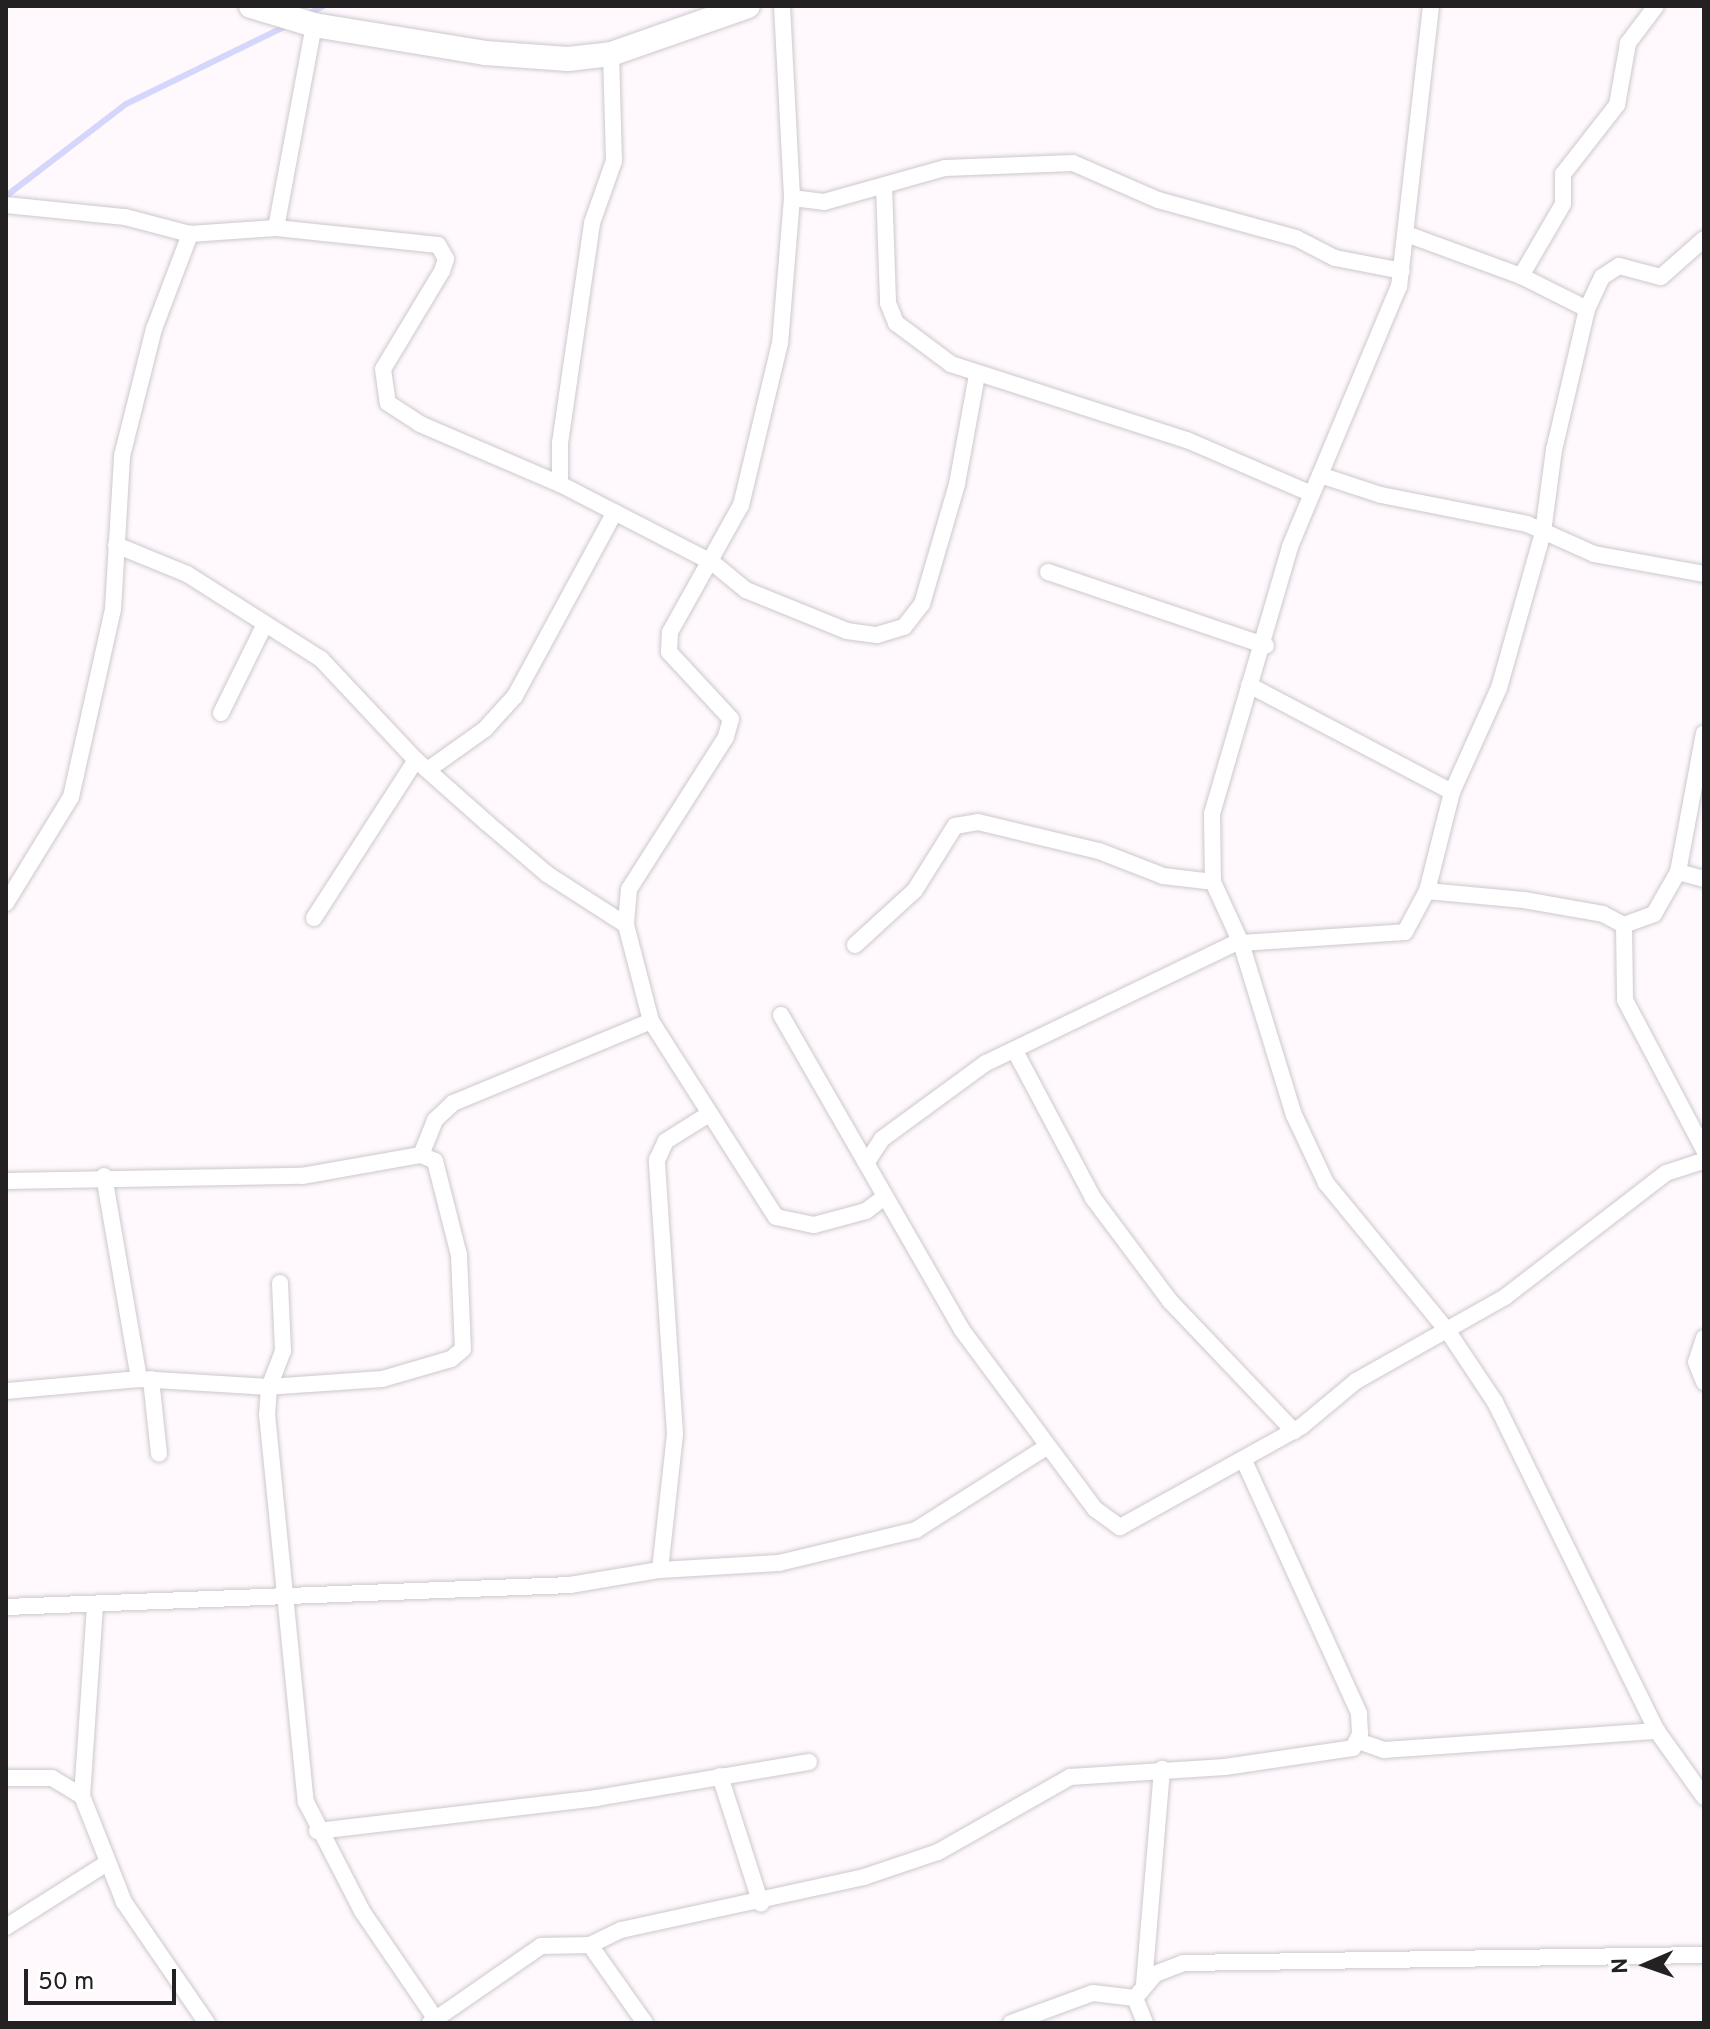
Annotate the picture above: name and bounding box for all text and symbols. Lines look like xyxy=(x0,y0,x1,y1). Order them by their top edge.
north arrow xyxy=(1606,1925,1686,2005)
scale bar xyxy=(28,1953,180,2003)
text: N xyxy=(1608,1957,1635,1974)
text: 50 m xyxy=(38,1968,94,1998)

